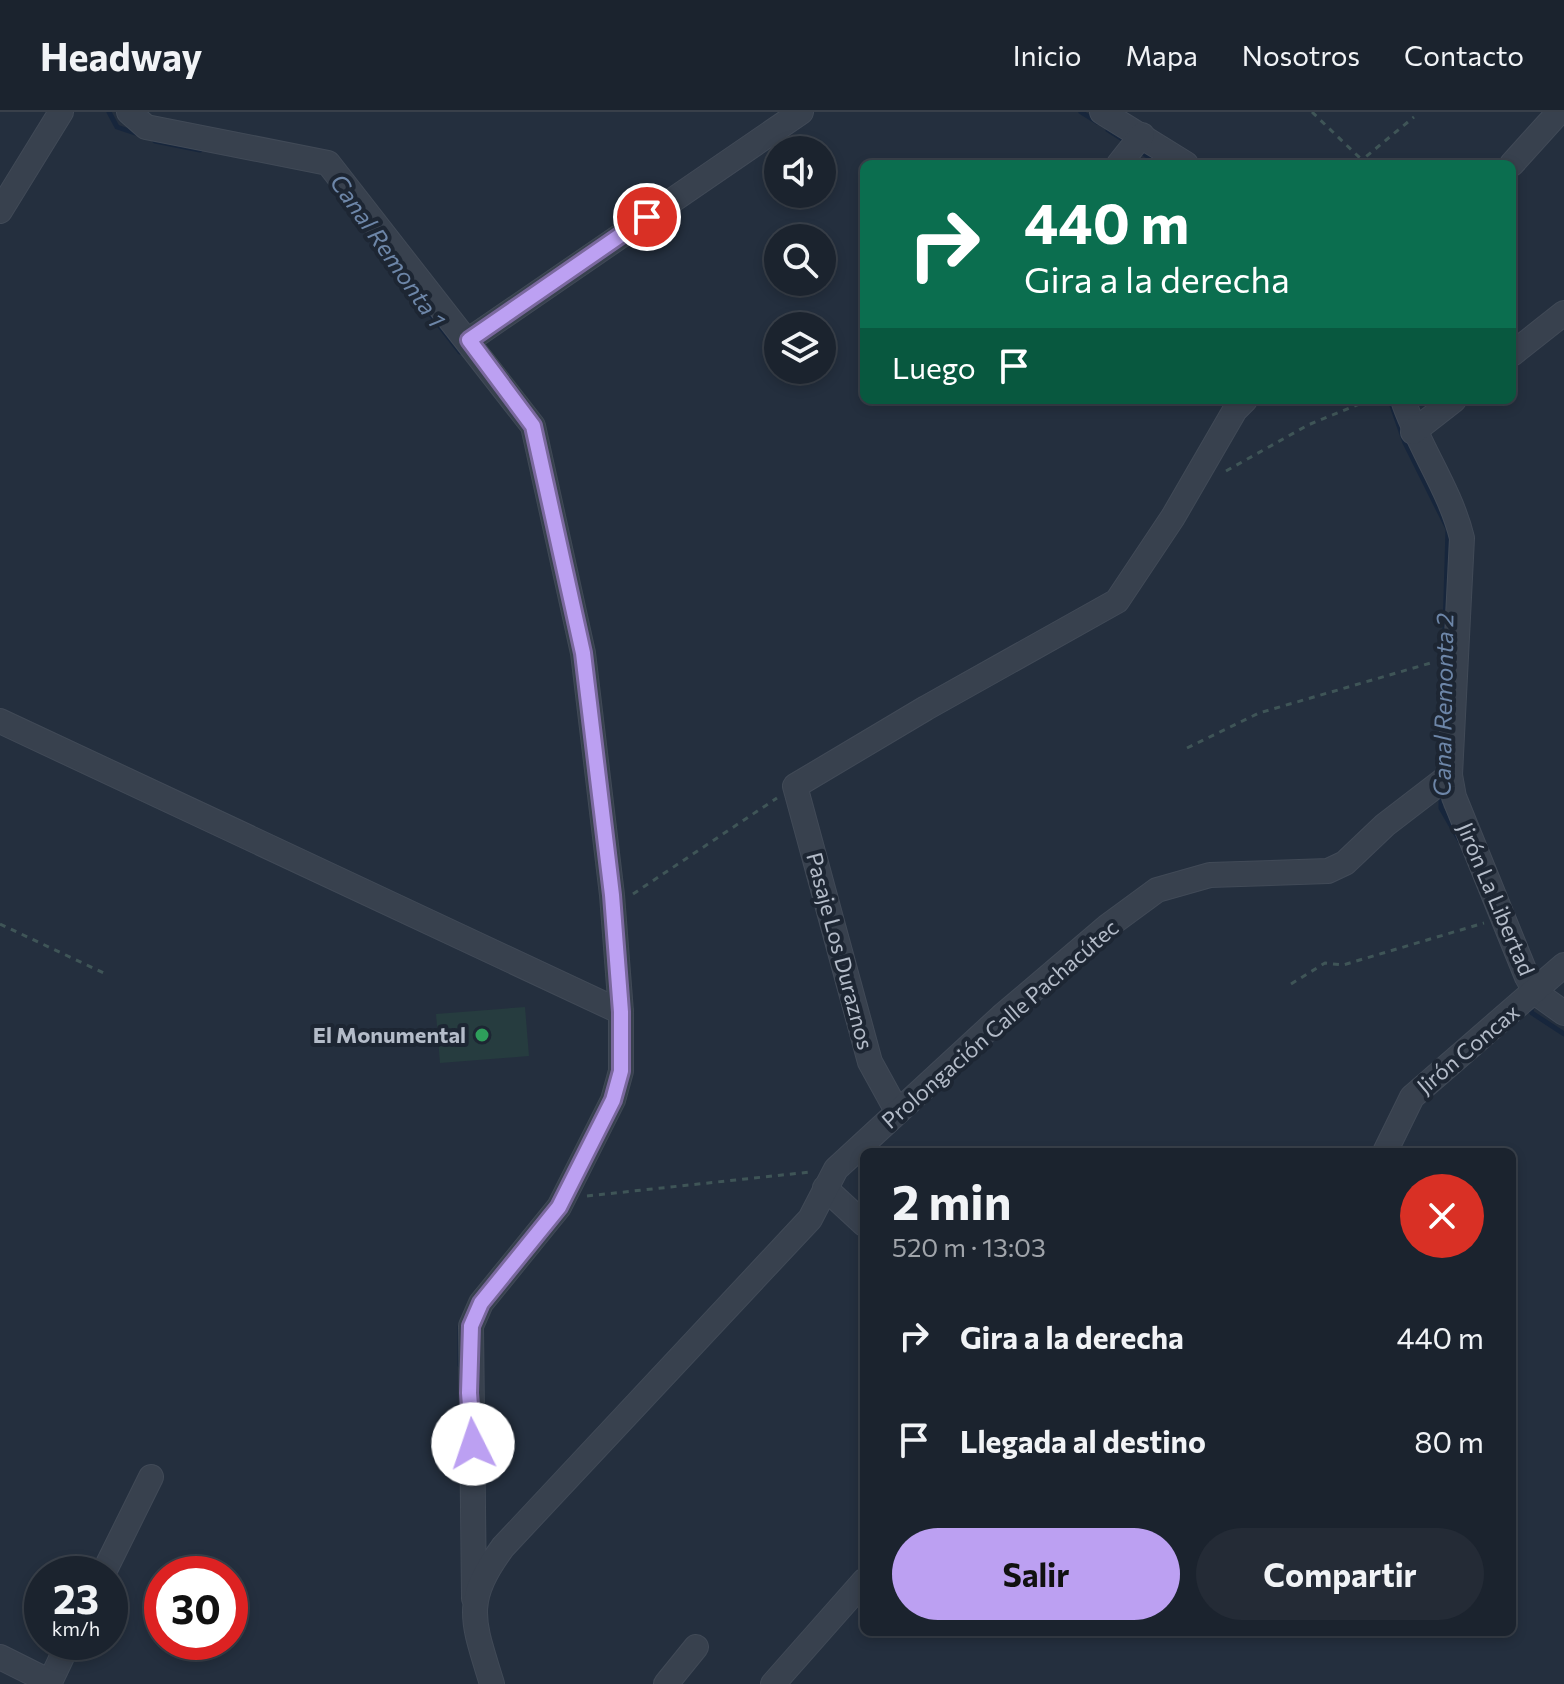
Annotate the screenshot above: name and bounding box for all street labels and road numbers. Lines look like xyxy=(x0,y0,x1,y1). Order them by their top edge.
street label: Jirón La Libertad xyxy=(1452,818,1541,979)
street label: Pasaje Los Duraznos xyxy=(801,849,880,1052)
street label: Prolongación Calle Pachacútec xyxy=(876,913,1124,1134)
street label: Jirón Concax xyxy=(1411,998,1525,1099)

